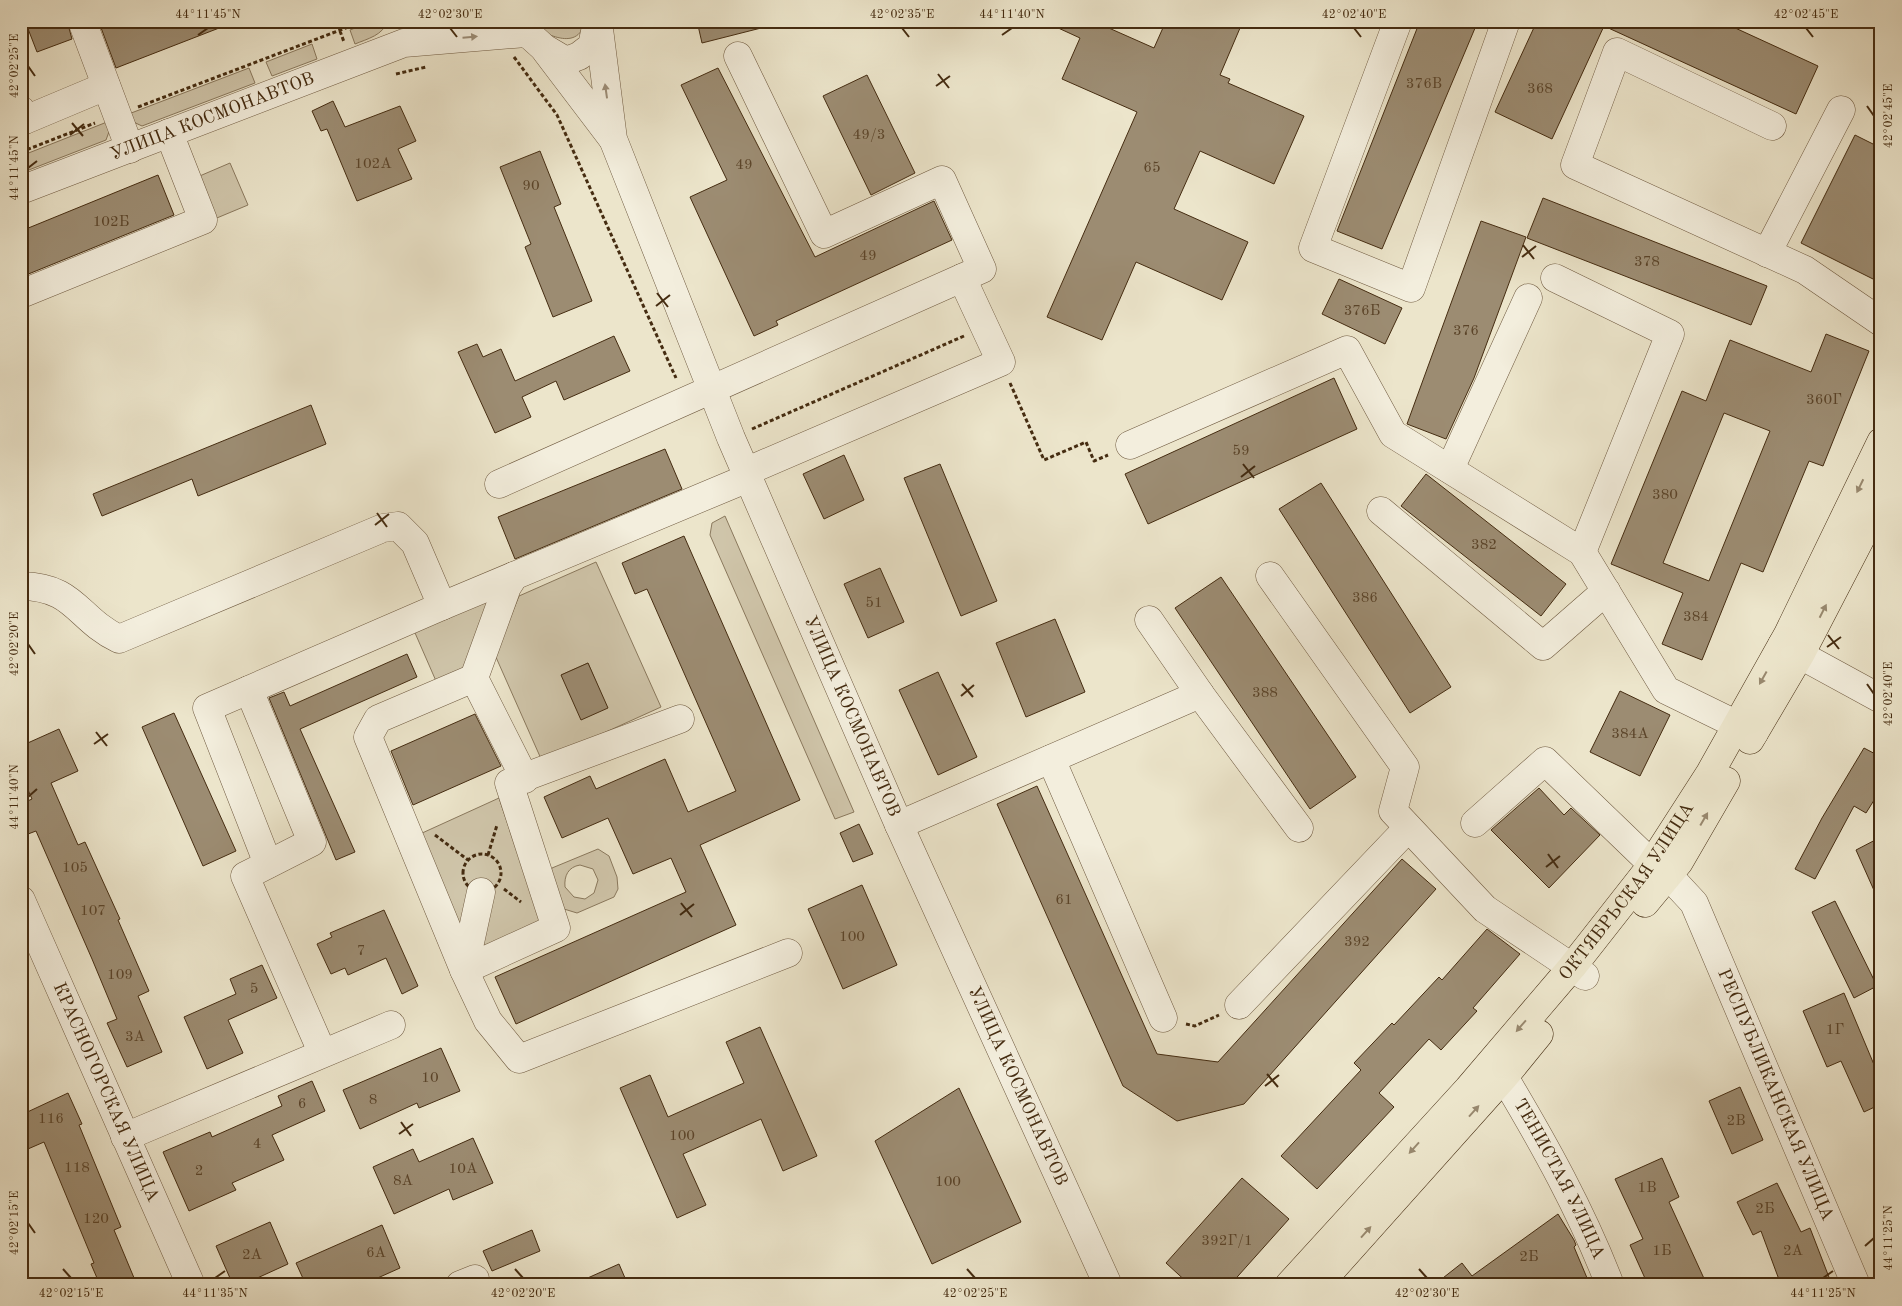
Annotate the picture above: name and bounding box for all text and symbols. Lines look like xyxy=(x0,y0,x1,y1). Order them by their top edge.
text: 44°11'45"N xyxy=(175,8,241,21)
text: 42°02'35"E xyxy=(870,8,934,21)
text: 42°02'45"E xyxy=(1774,8,1838,21)
text: 42°02'30"E xyxy=(418,9,482,21)
text: 44°11'40"N xyxy=(979,9,1045,21)
text: 42°02'40"E xyxy=(1322,9,1386,21)
one-way arrow xyxy=(462,33,478,41)
text: 42°02'25"E xyxy=(8,34,21,98)
street label: УЛИЦА КОСМОНАВТОВ xyxy=(108,69,317,164)
house number: 376В xyxy=(1406,77,1442,92)
house number: 368 xyxy=(1527,82,1553,97)
one-way arrow xyxy=(602,83,610,99)
text: 42°02'45"E xyxy=(1882,84,1895,148)
house number: 49/3 xyxy=(853,128,885,143)
text: 44°11'45"N xyxy=(8,135,21,201)
house number: 102А xyxy=(354,157,392,172)
house number: 49 xyxy=(735,158,753,173)
house number: 65 xyxy=(1143,161,1161,176)
house number: 90 xyxy=(522,179,540,194)
house number: 102Б xyxy=(93,215,129,230)
house number: 49 xyxy=(859,249,877,264)
house number: 378 xyxy=(1634,255,1660,270)
house number: 376Б xyxy=(1344,304,1380,319)
house number: 376 xyxy=(1453,324,1479,339)
house number: 360Г xyxy=(1806,393,1842,408)
house number: 59 xyxy=(1232,444,1250,459)
one-way arrow xyxy=(1855,479,1863,493)
house number: 380 xyxy=(1652,488,1678,503)
house number: 382 xyxy=(1471,538,1497,553)
house number: 386 xyxy=(1352,591,1378,606)
house number: 51 xyxy=(865,596,883,611)
one-way arrow xyxy=(1819,604,1827,619)
house number: 384 xyxy=(1683,610,1709,625)
text: 42°02'20"E xyxy=(9,612,21,676)
street label: УЛИЦА КОСМОНАВТОВ xyxy=(801,614,903,819)
text: 42°02'40"E xyxy=(1883,662,1895,726)
one-way arrow xyxy=(1759,672,1768,685)
house number: 388 xyxy=(1252,686,1278,701)
house number: 384А xyxy=(1611,727,1649,742)
text: 44°11'40"N xyxy=(9,764,21,830)
street label: ОКТЯБРЬСКАЯ УЛИЦА xyxy=(1556,799,1697,984)
one-way arrow xyxy=(1699,813,1708,826)
house number: 105 xyxy=(62,861,88,876)
house number: 61 xyxy=(1055,893,1073,908)
house number: 107 xyxy=(80,904,106,919)
house number: 100 xyxy=(839,930,865,945)
house number: 392 xyxy=(1344,935,1370,950)
house number: 7 xyxy=(357,944,365,959)
street label: РЕСПУБЛИКАНСКАЯ УЛИЦА xyxy=(1714,966,1837,1223)
house number: 109 xyxy=(107,968,133,983)
street label: КРАСНОГОРСКАЯ УЛИЦА xyxy=(50,980,162,1205)
house number: 5 xyxy=(250,982,258,997)
street label: УЛИЦА КОСМОНАВТОВ xyxy=(965,984,1071,1188)
one-way arrow xyxy=(1516,1020,1527,1033)
house number: 1Г xyxy=(1826,1023,1844,1038)
house number: 3А xyxy=(125,1030,146,1045)
house number: 10 xyxy=(421,1071,439,1086)
house number: 8 xyxy=(369,1093,377,1108)
street label: ТЕНИСТАЯ УЛИЦА xyxy=(1510,1096,1608,1262)
house number: 6 xyxy=(298,1097,306,1112)
one-way arrow xyxy=(1468,1105,1479,1117)
house number: 116 xyxy=(38,1112,64,1127)
house number: 2В xyxy=(1726,1114,1746,1129)
house number: 100 xyxy=(669,1129,695,1144)
house number: 4 xyxy=(253,1137,261,1152)
one-way arrow xyxy=(1408,1142,1420,1154)
house number: 118 xyxy=(64,1161,90,1176)
house number: 10А xyxy=(449,1162,478,1177)
house number: 2 xyxy=(195,1164,203,1179)
house number: 8А xyxy=(393,1174,414,1189)
house number: 100 xyxy=(935,1175,961,1190)
house number: 1В xyxy=(1637,1181,1657,1196)
text: 42°02'15"E xyxy=(8,1191,21,1255)
house number: 2Б xyxy=(1755,1202,1775,1217)
text: 44°11'25"N xyxy=(1882,1205,1895,1271)
house number: 120 xyxy=(83,1212,109,1227)
one-way arrow xyxy=(1360,1227,1372,1239)
house number: 392Г/1 xyxy=(1201,1234,1253,1249)
house number: 1Б xyxy=(1652,1244,1672,1259)
house number: 2А xyxy=(1783,1244,1804,1259)
house number: 6А xyxy=(366,1246,387,1261)
house number: 2А xyxy=(242,1248,263,1263)
house number: 2Б xyxy=(1519,1250,1539,1265)
text: 42°02'15"E xyxy=(39,1287,103,1300)
text: 44°11'35"N xyxy=(182,1287,248,1300)
text: 42°02'25"E xyxy=(943,1287,1007,1300)
text: 44°11'25"N xyxy=(1790,1287,1856,1300)
text: 42°02'20"E xyxy=(491,1288,555,1300)
text: 42°02'30"E xyxy=(1395,1288,1459,1300)

